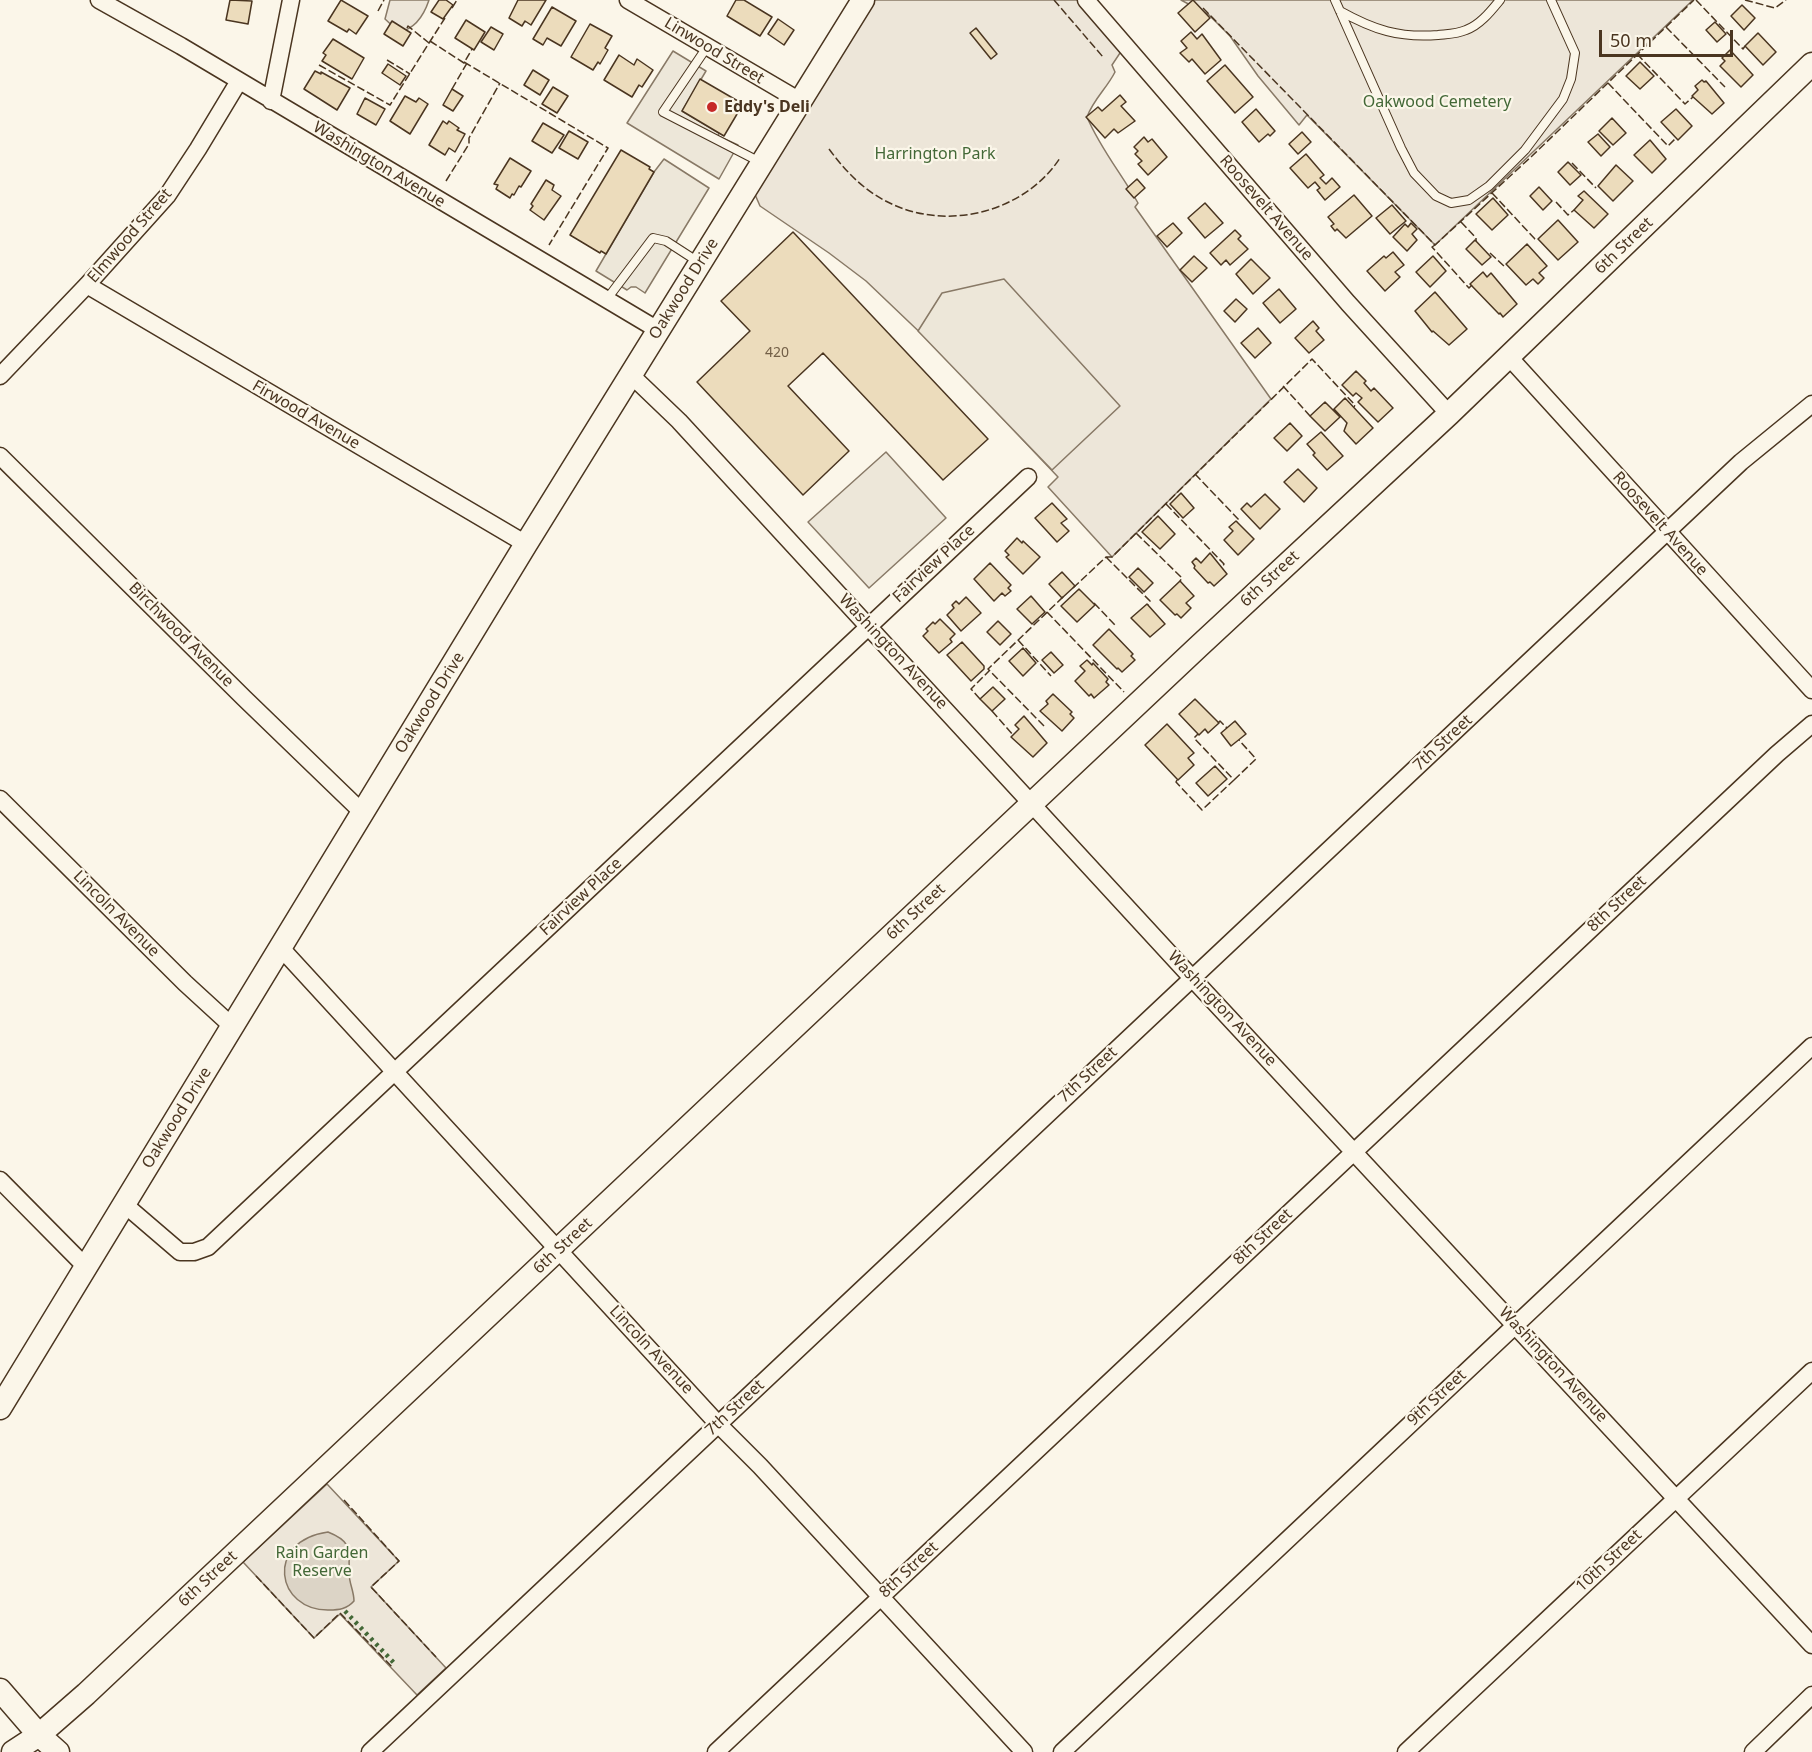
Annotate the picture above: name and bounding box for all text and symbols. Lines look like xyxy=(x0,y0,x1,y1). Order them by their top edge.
street label: Linwood Street xyxy=(661,14,767,88)
scale bar xyxy=(1602,18,1736,56)
text: 50 m xyxy=(1610,28,1652,52)
park label: Oakwood Cemetery xyxy=(1363,92,1511,112)
place label: Eddy's Deli xyxy=(724,97,810,117)
marker: Eddy's Deli xyxy=(705,100,719,114)
street label: Washington Avenue xyxy=(310,118,448,212)
park label: Harrington Park xyxy=(874,144,996,164)
street label: Roosevelt Avenue xyxy=(1215,151,1317,265)
street label: Elmwood Street xyxy=(84,185,176,287)
street label: 6th Street xyxy=(1591,214,1657,278)
street label: Oakwood Drive xyxy=(645,235,723,343)
house number: 420 xyxy=(765,345,789,361)
street label: Firwood Avenue xyxy=(249,376,363,454)
street label: Roosevelt Avenue xyxy=(1608,468,1712,580)
street label: Fairview Place xyxy=(889,521,979,607)
street label: 6th Street xyxy=(1237,547,1303,611)
street label: Birchwood Avenue xyxy=(125,579,237,691)
street label: Washington Avenue xyxy=(835,590,951,714)
street label: Oakwood Drive xyxy=(391,649,469,757)
street label: 7th Street xyxy=(1410,711,1476,775)
street label: Fairview Place xyxy=(536,854,626,940)
street label: Lincoln Avenue xyxy=(69,867,163,961)
street label: 8th Street xyxy=(1584,872,1650,936)
street label: 6th Street xyxy=(883,880,949,944)
street label: Washington Avenue xyxy=(1164,947,1280,1071)
street label: 7th Street xyxy=(1055,1043,1121,1107)
street label: Oakwood Drive xyxy=(138,1064,216,1172)
street label: 8th Street xyxy=(1230,1205,1296,1269)
street label: 6th Street xyxy=(530,1214,596,1278)
street label: Lincoln Avenue xyxy=(605,1302,697,1398)
street label: Washington Avenue xyxy=(1495,1303,1611,1427)
street label: 9th Street xyxy=(1404,1366,1470,1430)
street label: 7th Street xyxy=(702,1376,768,1440)
street label: 10th Street xyxy=(1572,1526,1646,1596)
street label: 8th Street xyxy=(876,1538,942,1602)
park label: Rain Garden Reserve xyxy=(276,1543,368,1581)
street label: 6th Street xyxy=(175,1547,241,1611)

